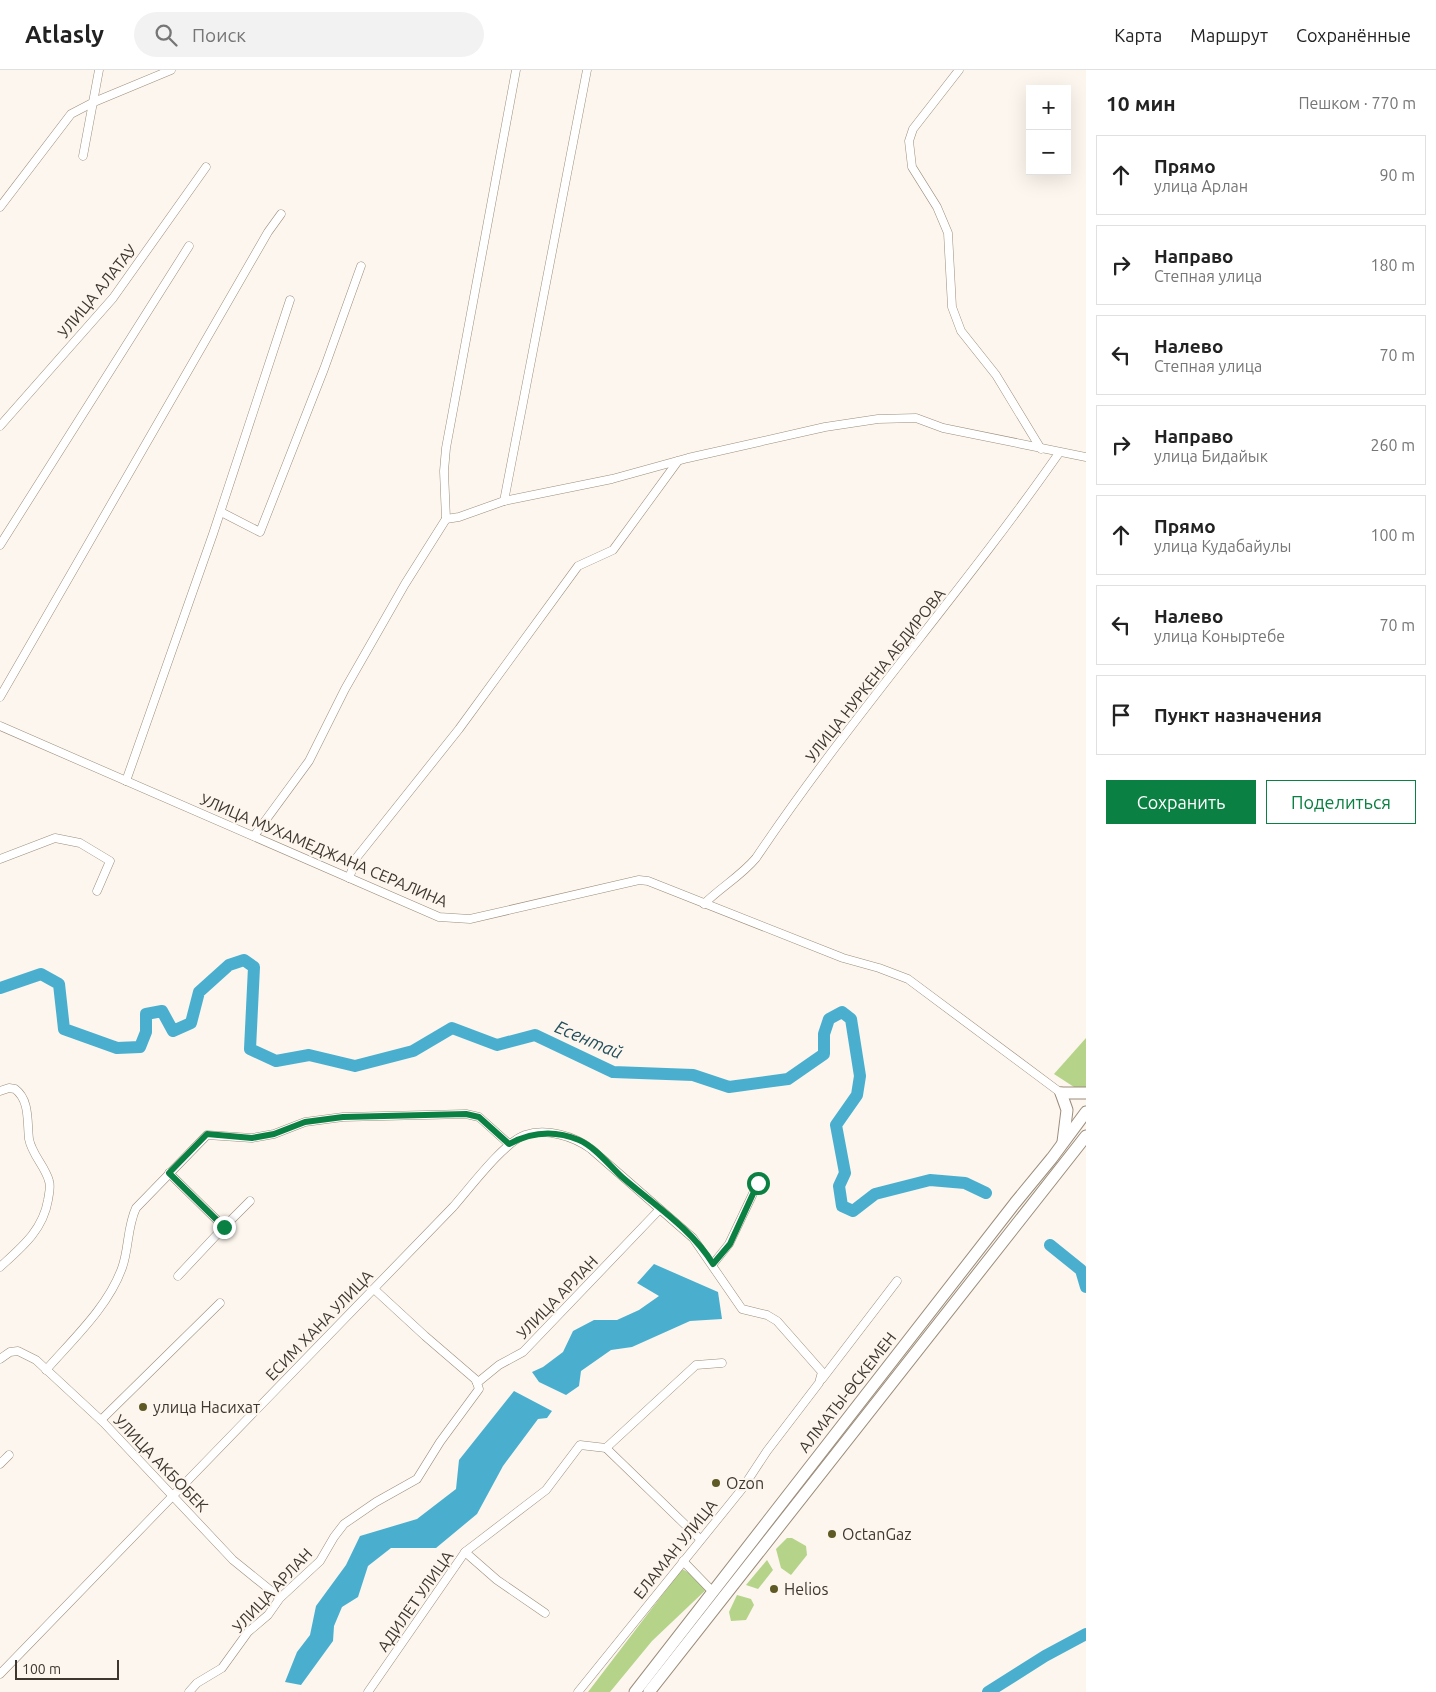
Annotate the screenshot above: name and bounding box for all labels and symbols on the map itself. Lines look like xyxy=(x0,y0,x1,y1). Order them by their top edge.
street label: УЛИЦА АЛАТАУ xyxy=(54,241,140,341)
street label: УЛИЦА НУРКЕНА АБДИРОВА xyxy=(802,584,949,765)
street label: УЛИЦА МУХАМЕДЖАНА СЕРАЛИНА xyxy=(198,790,451,911)
water label: Есентай xyxy=(552,1016,626,1062)
route start xyxy=(747,1172,770,1195)
route end xyxy=(213,1216,236,1239)
street label: УЛИЦА АРЛАН xyxy=(513,1252,601,1342)
street label: ЕСИМ ХАНА УЛИЦА xyxy=(262,1266,377,1384)
street label: АЛМАТЫ-ӨСКЕМЕН xyxy=(795,1328,899,1456)
place label: улица Насихат xyxy=(153,1398,260,1416)
marker: улица Насихат xyxy=(137,1401,149,1413)
street label: УЛИЦА АКБОБЕК xyxy=(110,1411,212,1515)
place label: Ozon xyxy=(726,1474,764,1492)
marker: Ozon xyxy=(710,1477,722,1489)
street label: ЕЛАМАН УЛИЦА xyxy=(630,1495,721,1602)
place label: OctanGaz xyxy=(842,1525,912,1543)
marker: OctanGaz xyxy=(826,1528,838,1540)
street label: УЛИЦА АРЛАН xyxy=(229,1544,315,1636)
street label: АДИЛЕТ УЛИЦА xyxy=(374,1547,457,1655)
place label: Helios xyxy=(784,1580,828,1598)
marker: Helios xyxy=(768,1583,780,1595)
scale bar xyxy=(15,1657,119,1680)

